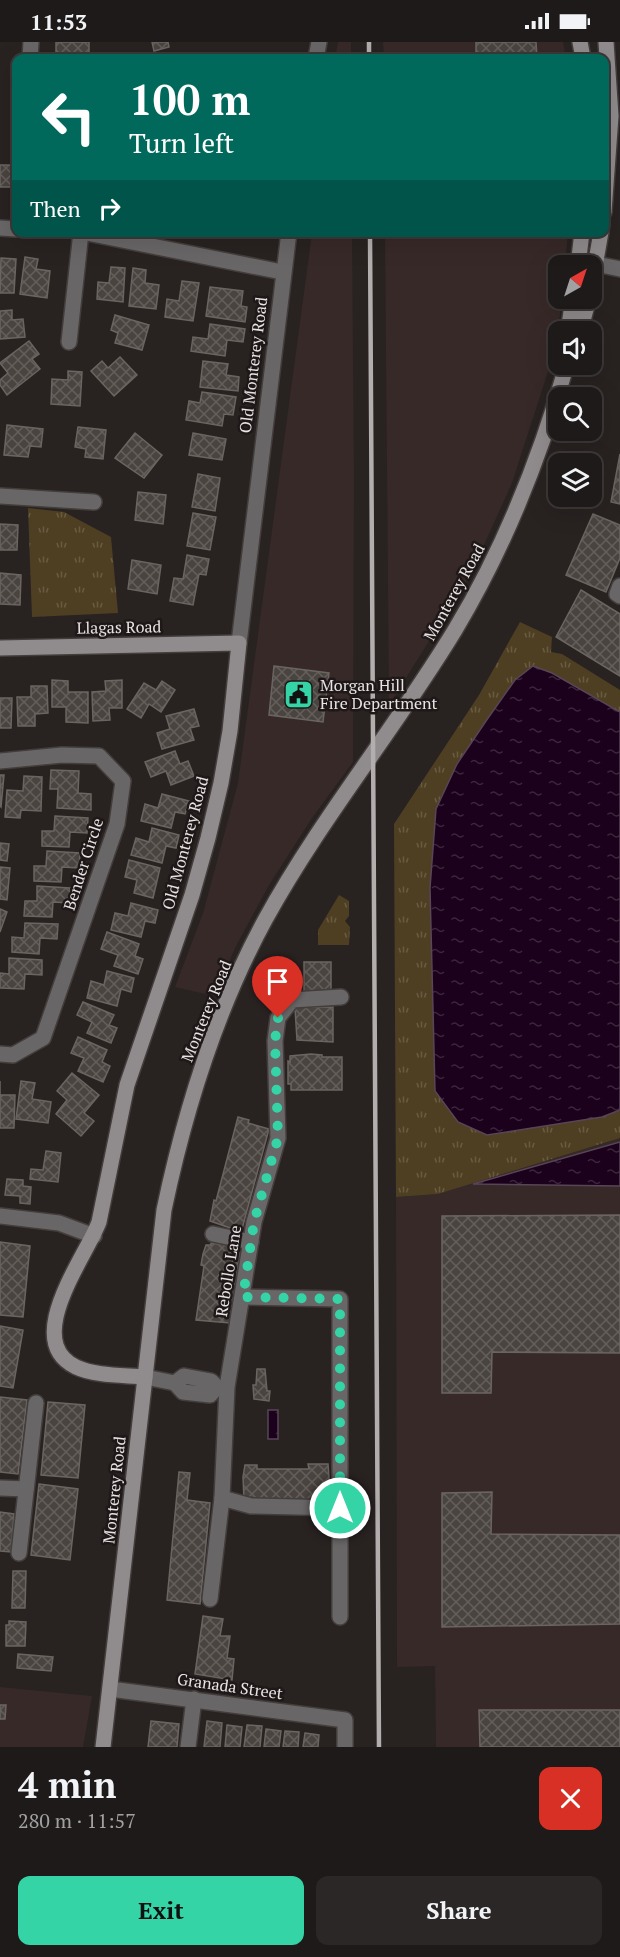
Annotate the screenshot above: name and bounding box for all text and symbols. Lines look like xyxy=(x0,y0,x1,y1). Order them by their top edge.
text: 11:53 xyxy=(30,7,87,36)
text: 100 m xyxy=(129,71,250,127)
icon: left xyxy=(30,78,108,156)
text: Turn left xyxy=(129,125,234,161)
icon: right xyxy=(93,192,126,225)
text: Then xyxy=(30,194,81,223)
north arrow xyxy=(548,255,602,309)
map controls xyxy=(548,255,602,507)
street label: Old Monterey Road xyxy=(234,295,272,434)
button: sound xyxy=(548,321,602,375)
button: search xyxy=(548,387,602,441)
button: layers xyxy=(548,453,602,507)
street label: Monterey Road xyxy=(418,539,490,644)
street label: Llagas Road xyxy=(76,615,162,639)
place label: Morgan Hill Fire Department xyxy=(320,674,438,714)
public building icon: Morgan Hill Fire Department xyxy=(283,678,315,710)
street label: Old Monterey Road xyxy=(157,774,213,912)
street label: Bender Circle xyxy=(58,815,108,913)
pin xyxy=(252,956,303,1018)
street label: Monterey Road xyxy=(176,957,236,1065)
icon: arrive xyxy=(261,965,294,998)
street label: Rebollo Lane xyxy=(210,1224,246,1318)
street label: Monterey Road xyxy=(97,1435,131,1545)
position arrow xyxy=(308,1476,372,1540)
street label: Granada Street xyxy=(176,1668,284,1704)
text: 4 min xyxy=(18,1761,116,1808)
button: close xyxy=(539,1767,602,1830)
text: 280 m · 11:57 xyxy=(18,1807,136,1834)
button: Exit xyxy=(18,1876,304,1945)
button: Share xyxy=(316,1876,602,1945)

